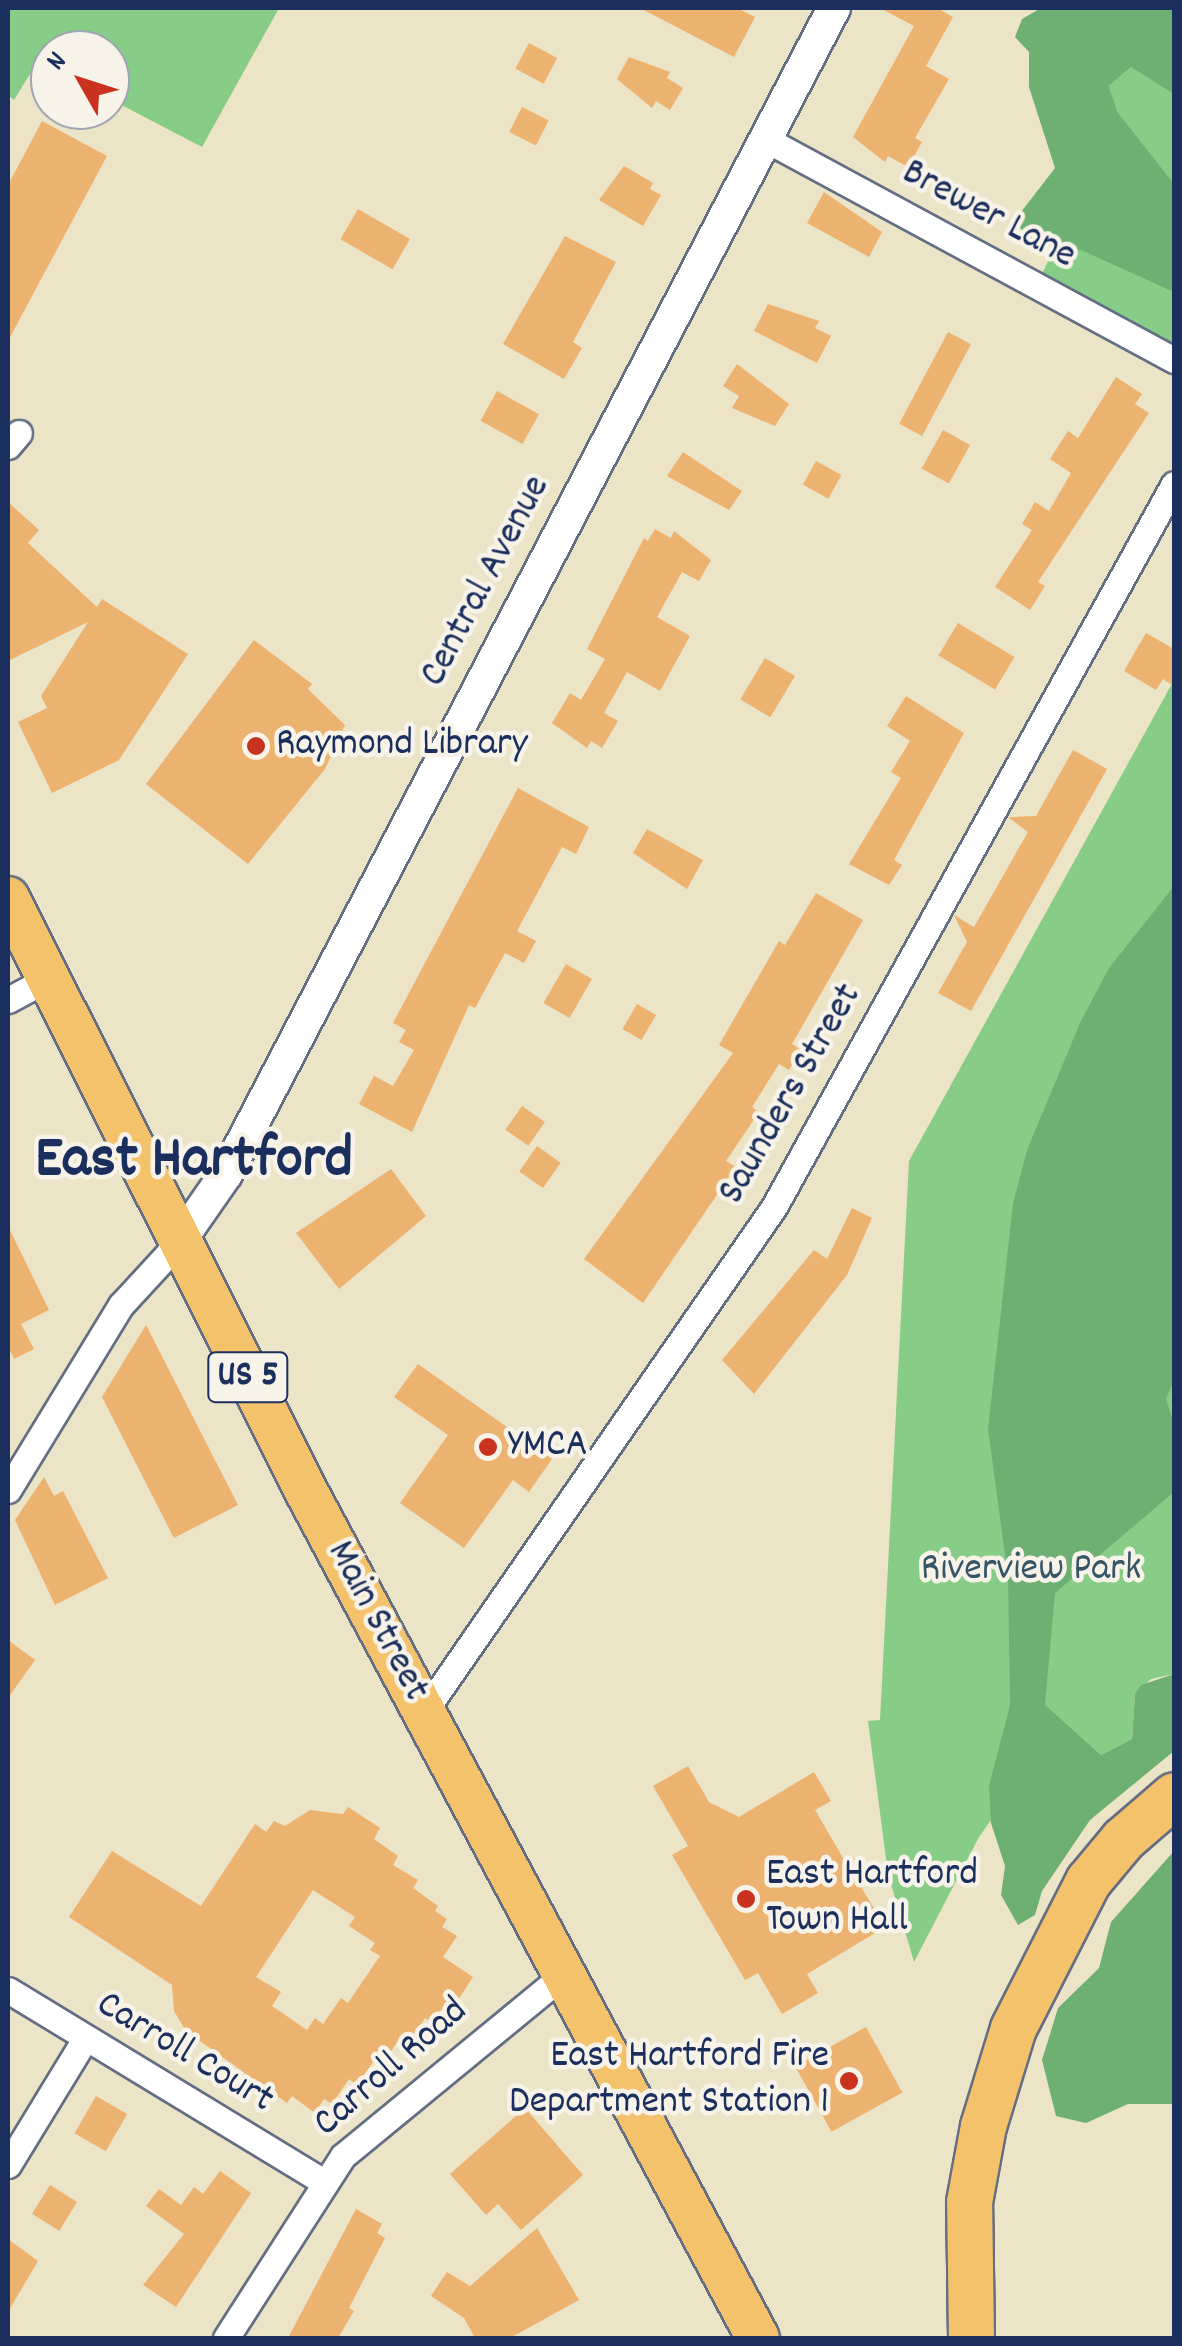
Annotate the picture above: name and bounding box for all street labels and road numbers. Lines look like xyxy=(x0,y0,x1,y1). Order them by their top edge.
street label: Brewer Lane xyxy=(893,150,1083,282)
street label: Central Avenue xyxy=(411,468,563,696)
street label: Saunders Street xyxy=(710,976,874,1214)
road number: US 5 xyxy=(206,1344,290,1410)
street label: Main Street xyxy=(314,1534,438,1710)
street label: Carroll Court xyxy=(87,1982,281,2126)
street label: Carroll Road xyxy=(305,1989,479,2149)

